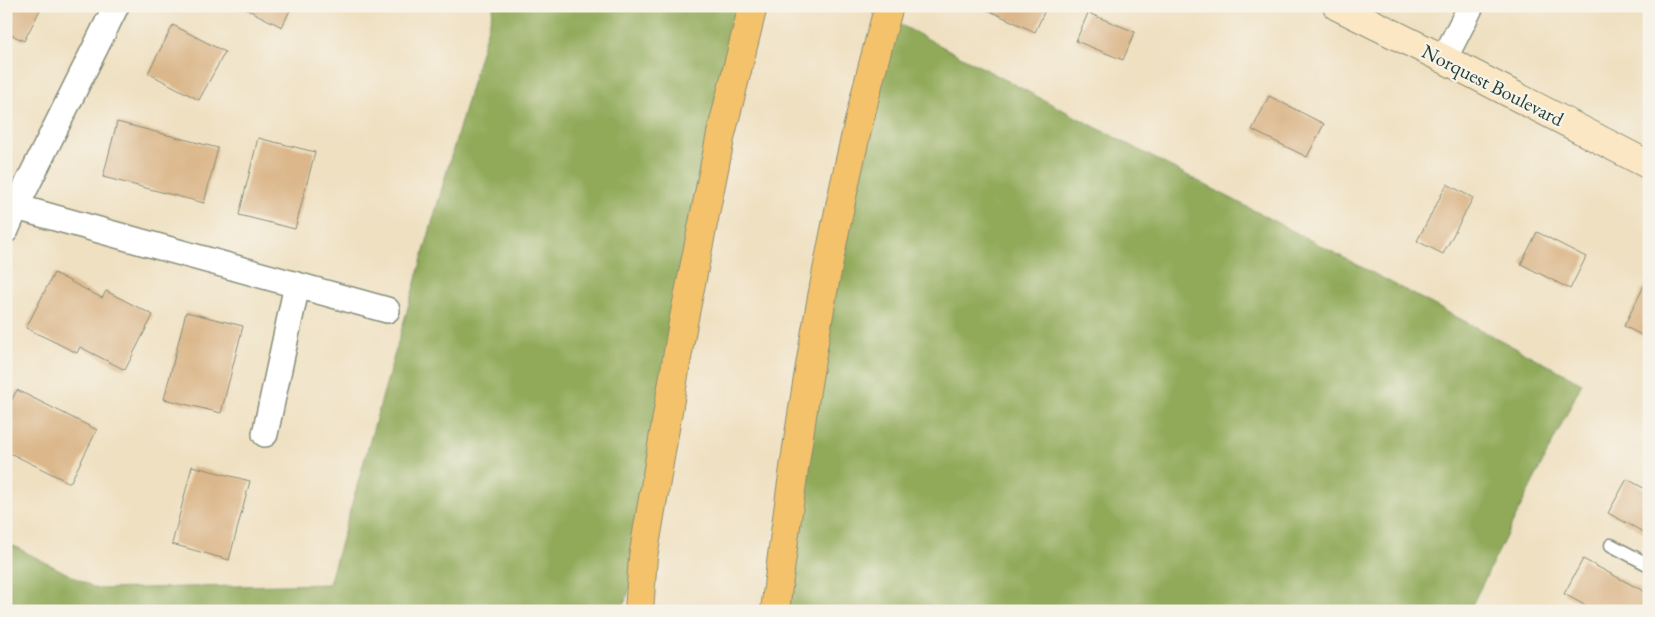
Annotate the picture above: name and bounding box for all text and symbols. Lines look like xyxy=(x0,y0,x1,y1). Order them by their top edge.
street label: Norquest Boulevard xyxy=(1418,38,1569,132)

